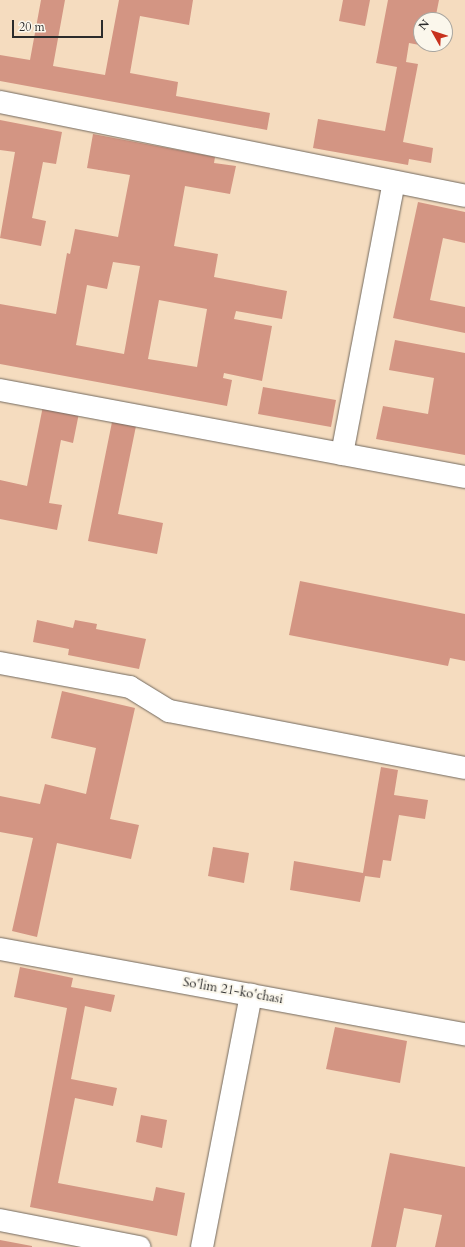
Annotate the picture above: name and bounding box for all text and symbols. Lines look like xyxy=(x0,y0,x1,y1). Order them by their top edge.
scale bar xyxy=(14,12,105,38)
north arrow xyxy=(413,12,453,52)
text: N xyxy=(415,16,433,33)
text: 20 m xyxy=(19,19,45,35)
street label: Soʻlim 21-koʻchasi xyxy=(182,975,284,1007)

